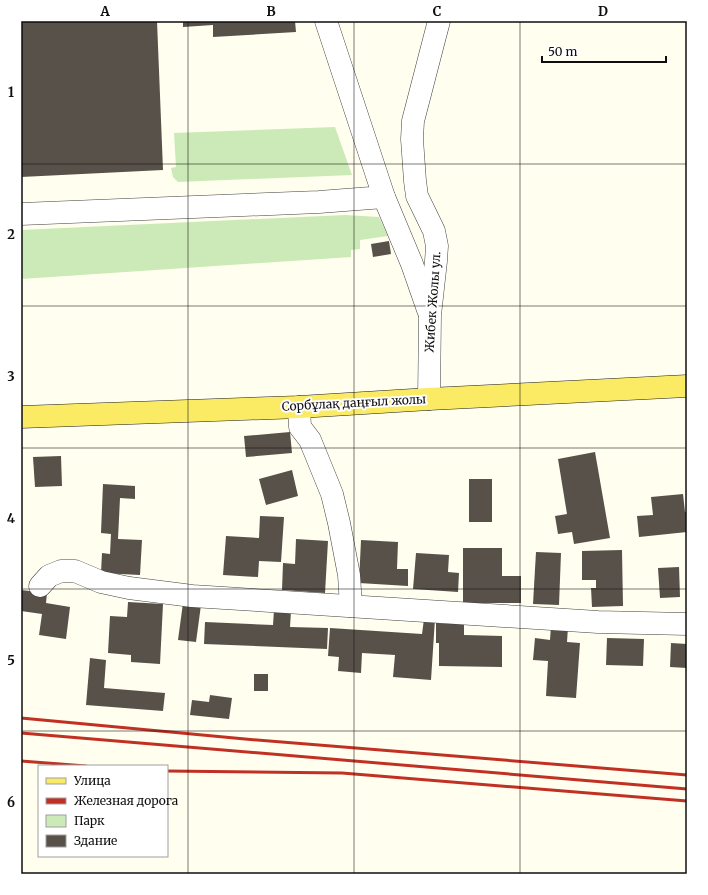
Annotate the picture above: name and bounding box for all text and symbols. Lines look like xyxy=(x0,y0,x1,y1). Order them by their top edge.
text: A xyxy=(99,3,110,20)
text: B xyxy=(266,3,276,20)
text: C xyxy=(433,3,442,20)
text: D xyxy=(598,3,608,20)
scale bar xyxy=(542,38,666,64)
text: 50 m xyxy=(548,44,577,59)
text: 1 xyxy=(8,84,14,101)
text: 2 xyxy=(7,226,15,243)
street label: Жибек Жолы ул. xyxy=(421,251,444,353)
text: 3 xyxy=(7,368,15,385)
street label: Сорбұлақ даңғыл жолы xyxy=(281,391,427,414)
text: 4 xyxy=(7,510,16,527)
text: 5 xyxy=(7,652,15,669)
legend xyxy=(38,765,168,857)
text: Улица xyxy=(73,773,111,788)
text: Железная дорога xyxy=(74,793,179,808)
text: 6 xyxy=(7,794,15,811)
text: Парк xyxy=(74,813,105,828)
text: Здание xyxy=(74,833,117,848)

